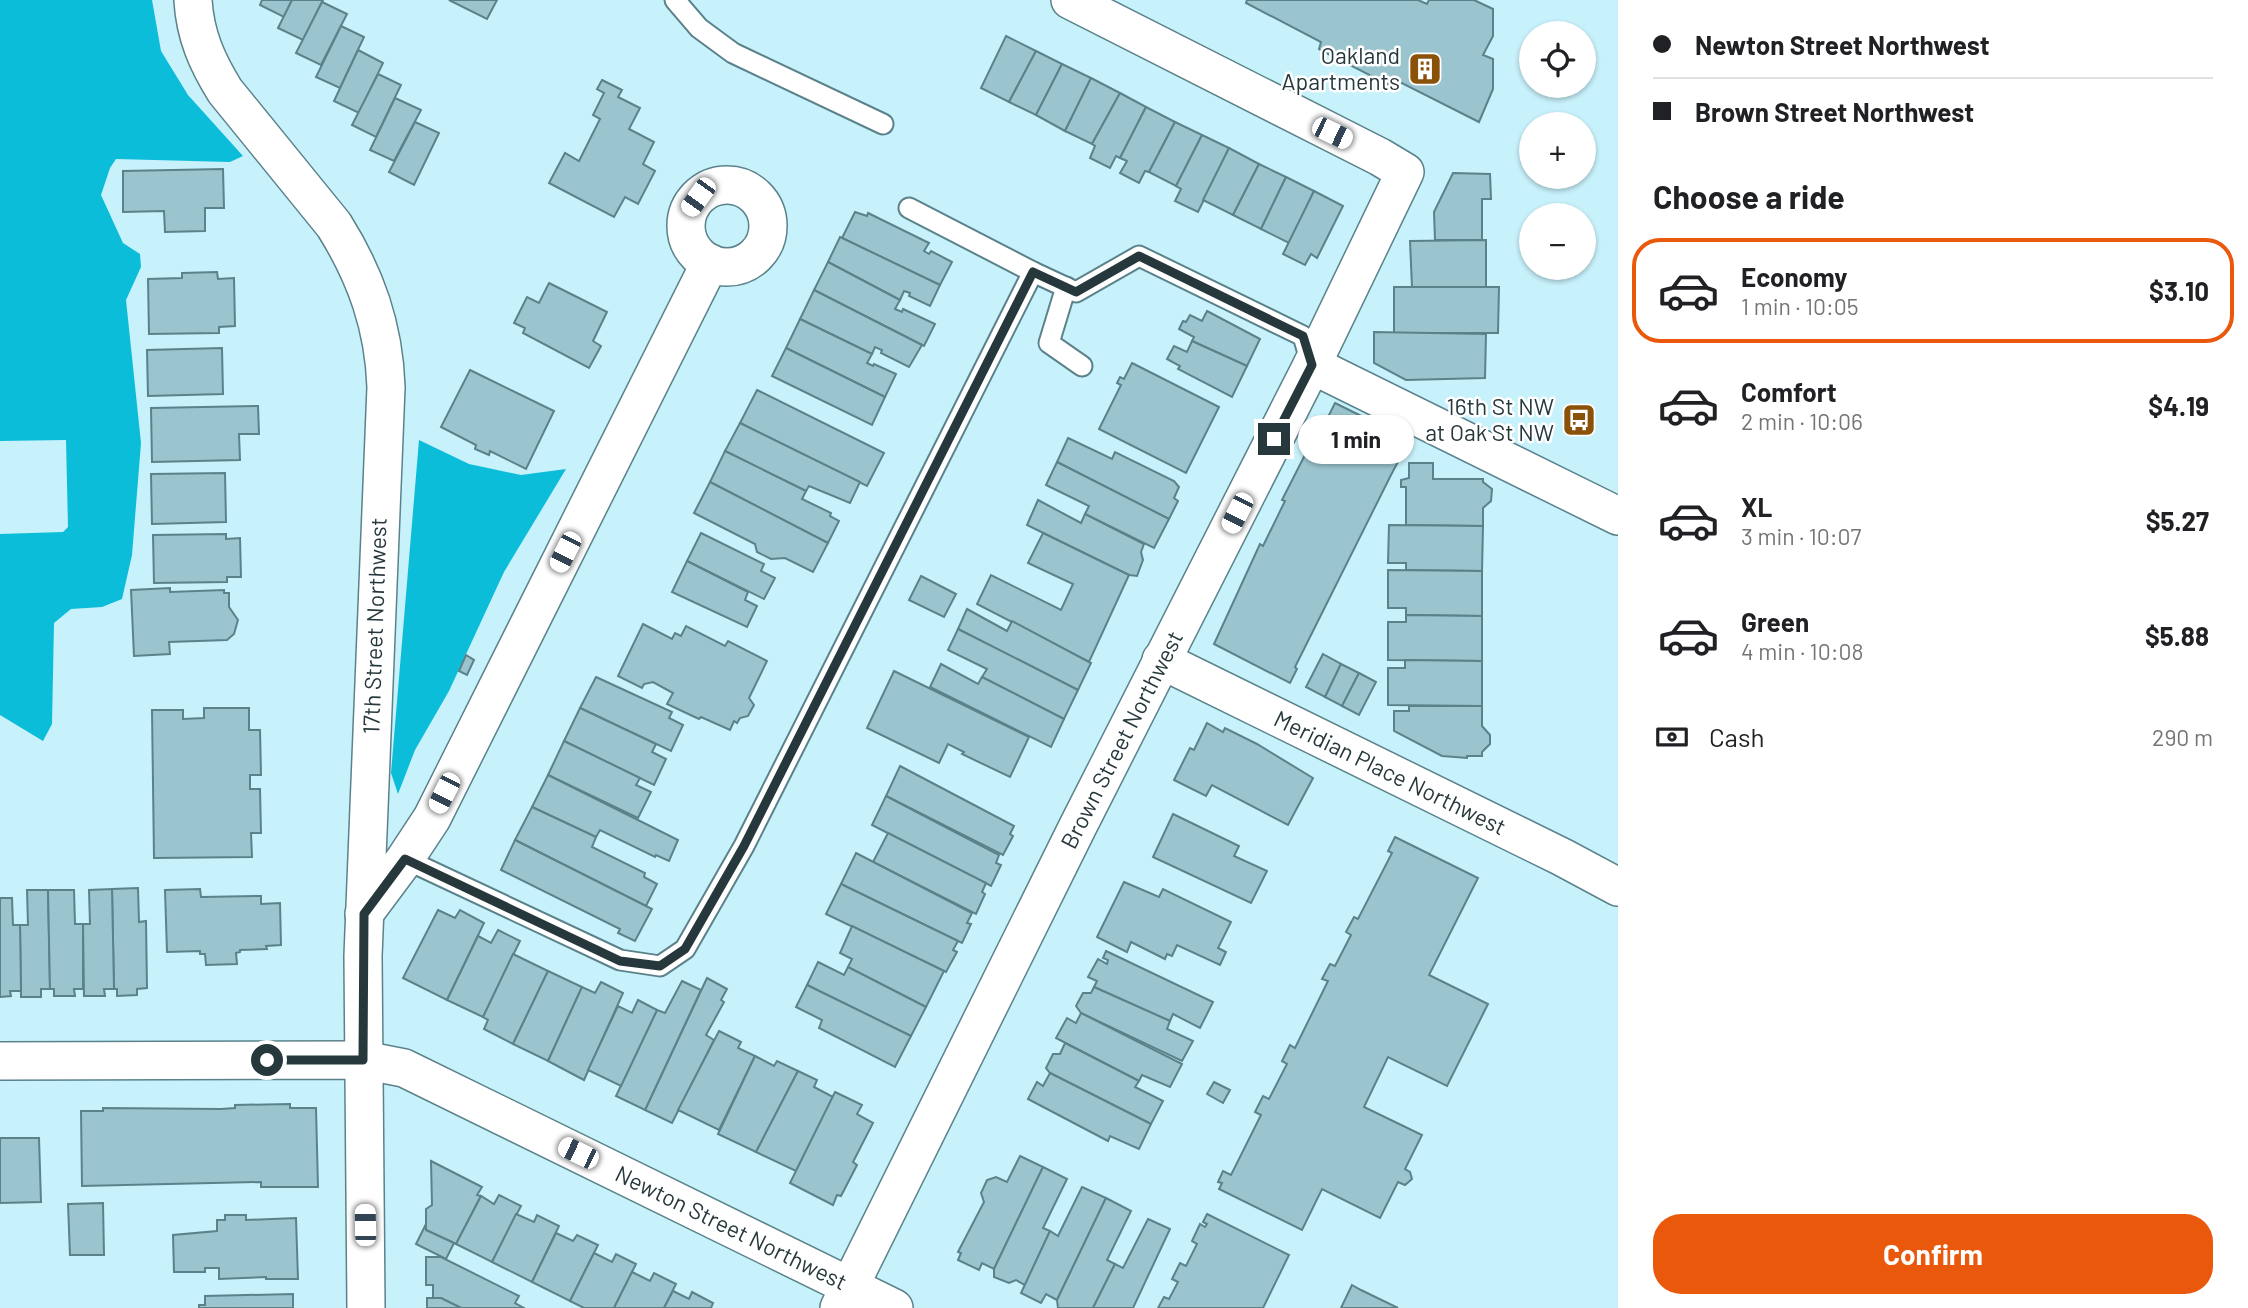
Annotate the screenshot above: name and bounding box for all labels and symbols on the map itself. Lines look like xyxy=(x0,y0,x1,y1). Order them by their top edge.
place label: Oakland Apartments xyxy=(1282,41,1400,95)
building icon: Oakland Apartments xyxy=(1406,50,1444,88)
car xyxy=(1309,114,1356,152)
car xyxy=(678,174,719,220)
place label: 16th St NW at Oak St NW xyxy=(1425,392,1554,446)
bus stop icon: 16th St NW at Oak St NW xyxy=(1560,401,1598,439)
callout: 1 min xyxy=(1298,414,1414,464)
route end xyxy=(1258,423,1290,455)
car xyxy=(1219,490,1256,536)
street label: 17th Street Northwest xyxy=(356,517,392,735)
car xyxy=(547,529,584,575)
street label: Brown Street Northwest xyxy=(1054,626,1188,853)
street label: Meridian Place Northwest xyxy=(1270,704,1511,840)
car xyxy=(426,770,463,816)
route start xyxy=(251,1044,283,1076)
car xyxy=(555,1134,602,1172)
street label: Newton Street Northwest xyxy=(611,1159,852,1295)
car xyxy=(355,1204,376,1246)

